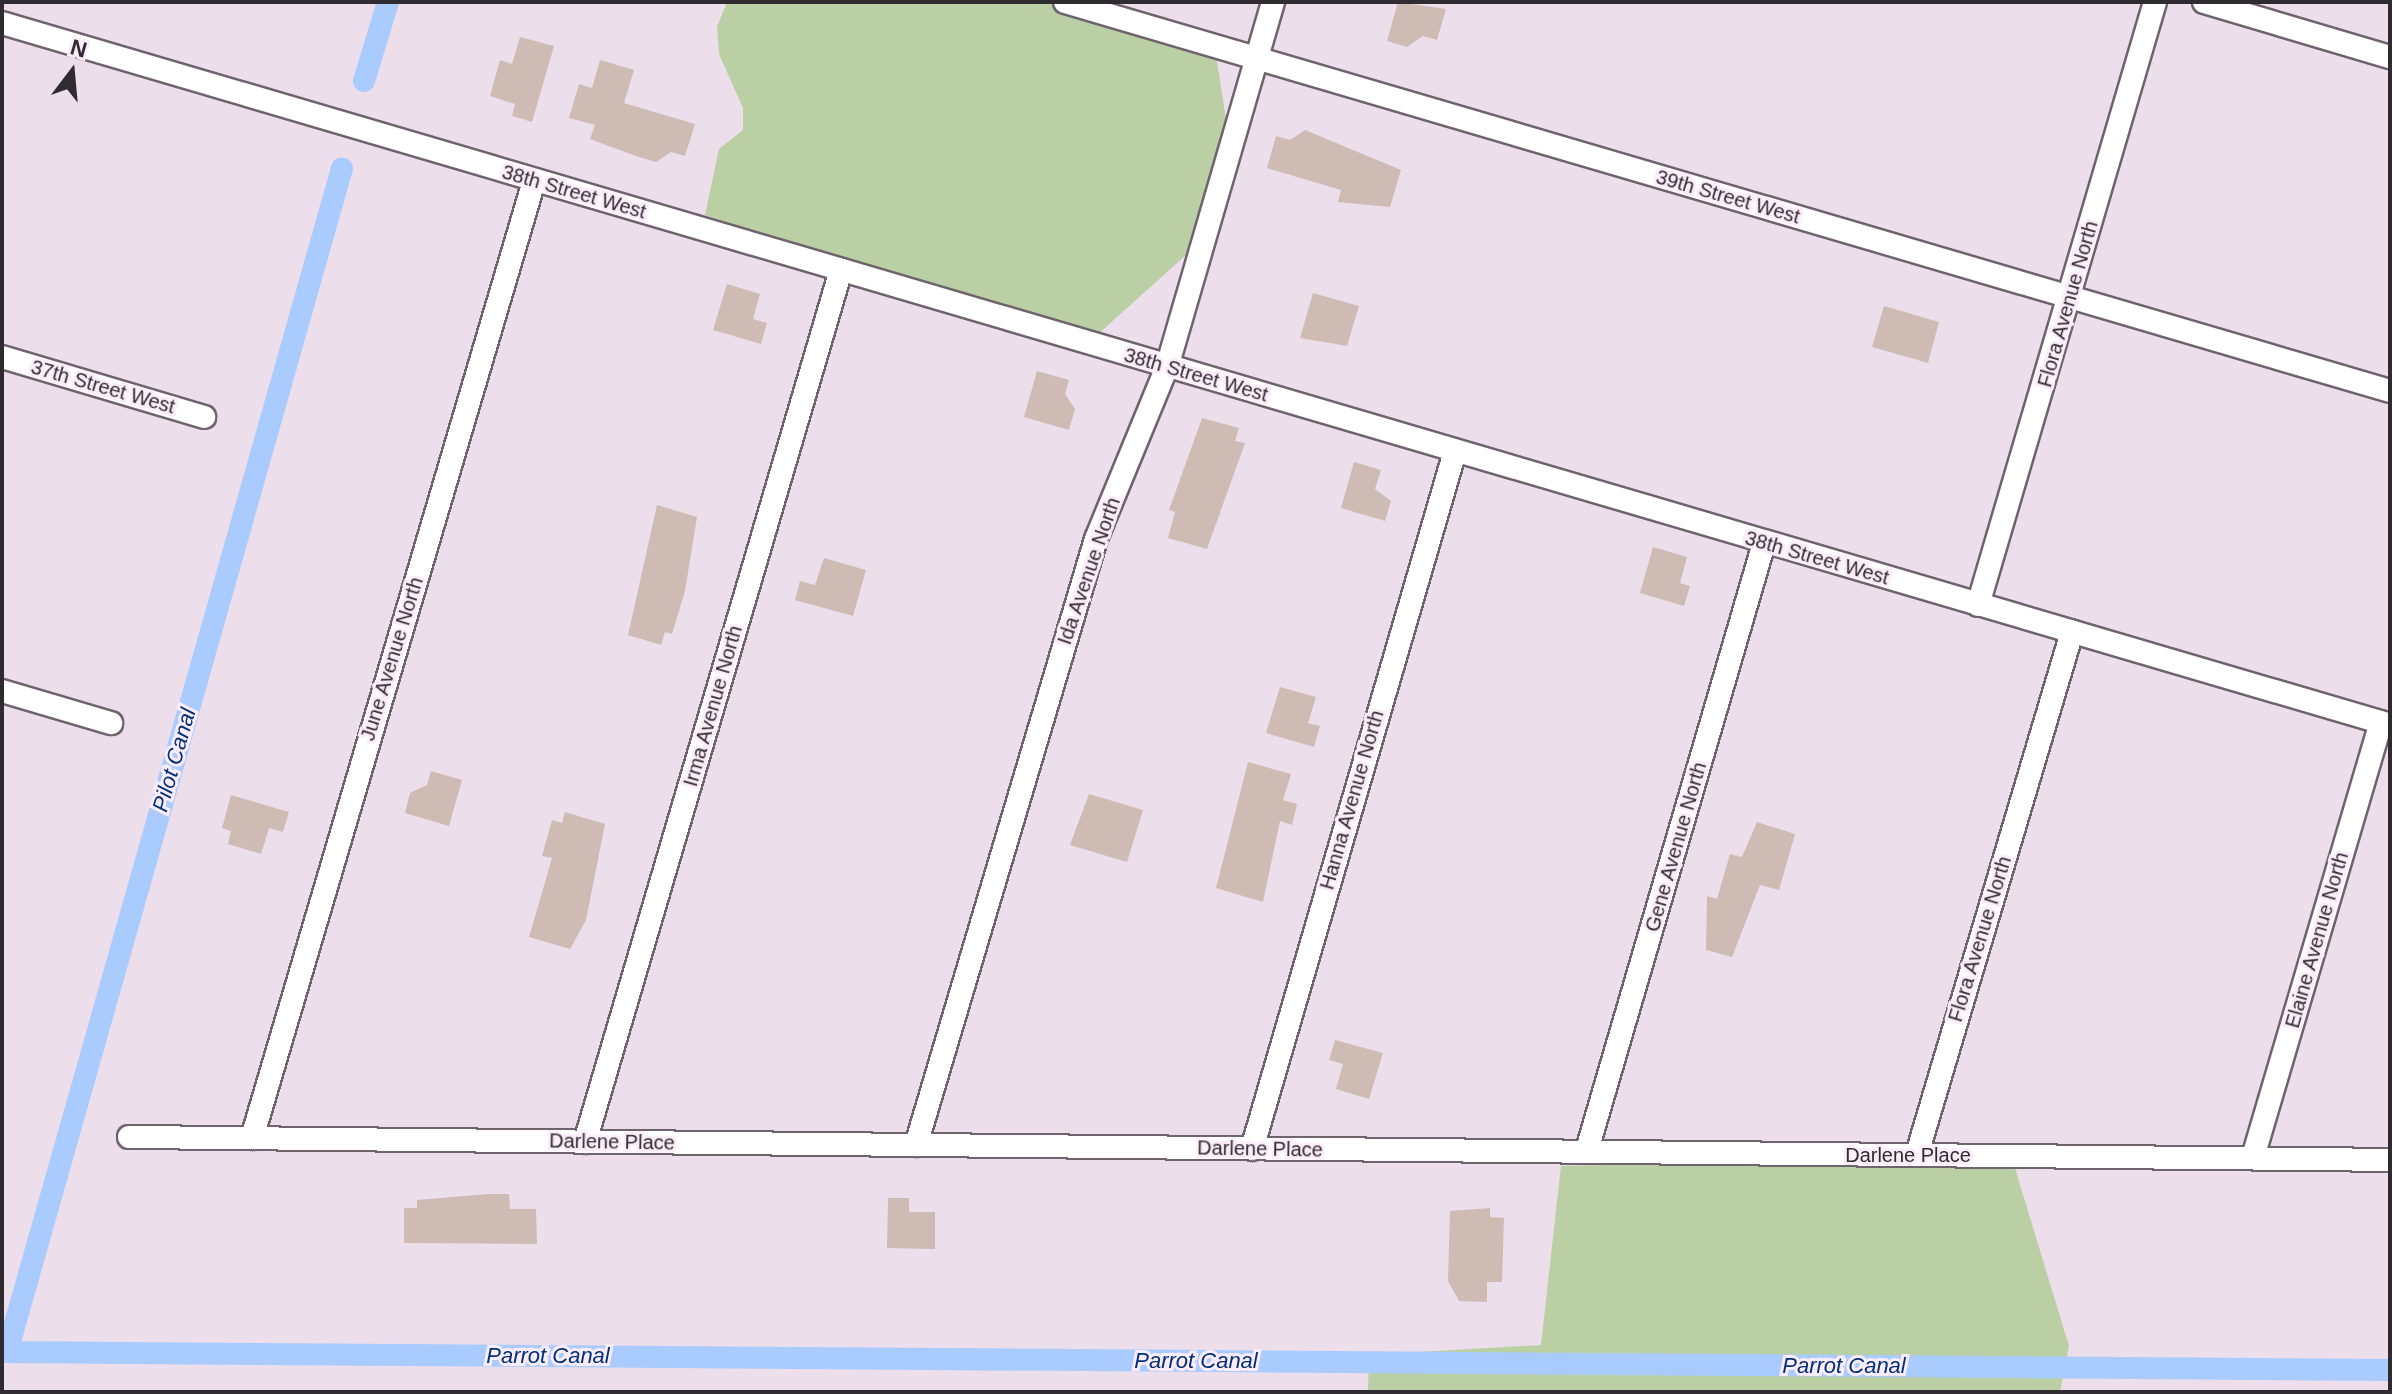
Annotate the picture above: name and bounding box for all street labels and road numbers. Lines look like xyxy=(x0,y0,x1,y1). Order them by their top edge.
street label: 38th Street West xyxy=(499,160,649,224)
street label: 39th Street West xyxy=(1653,165,1803,229)
street label: Flora Avenue North xyxy=(2033,218,2103,390)
street label: 38th Street West xyxy=(1121,343,1271,407)
street label: 37th Street West xyxy=(28,355,178,419)
street label: Ida Avenue North xyxy=(1052,494,1126,648)
street label: 38th Street West xyxy=(1742,526,1892,590)
street label: June Avenue North xyxy=(356,574,428,744)
street label: Irma Avenue North xyxy=(678,622,748,790)
street label: Hanna Avenue North xyxy=(1315,707,1389,893)
street label: Gene Avenue North xyxy=(1640,759,1712,935)
street label: Elaine Avenue North xyxy=(2280,849,2354,1031)
street label: Flora Avenue North xyxy=(1943,853,2017,1025)
street label: Darlene Place xyxy=(549,1129,675,1155)
street label: Darlene Place xyxy=(1197,1136,1323,1162)
street label: Darlene Place xyxy=(1845,1143,1971,1167)

